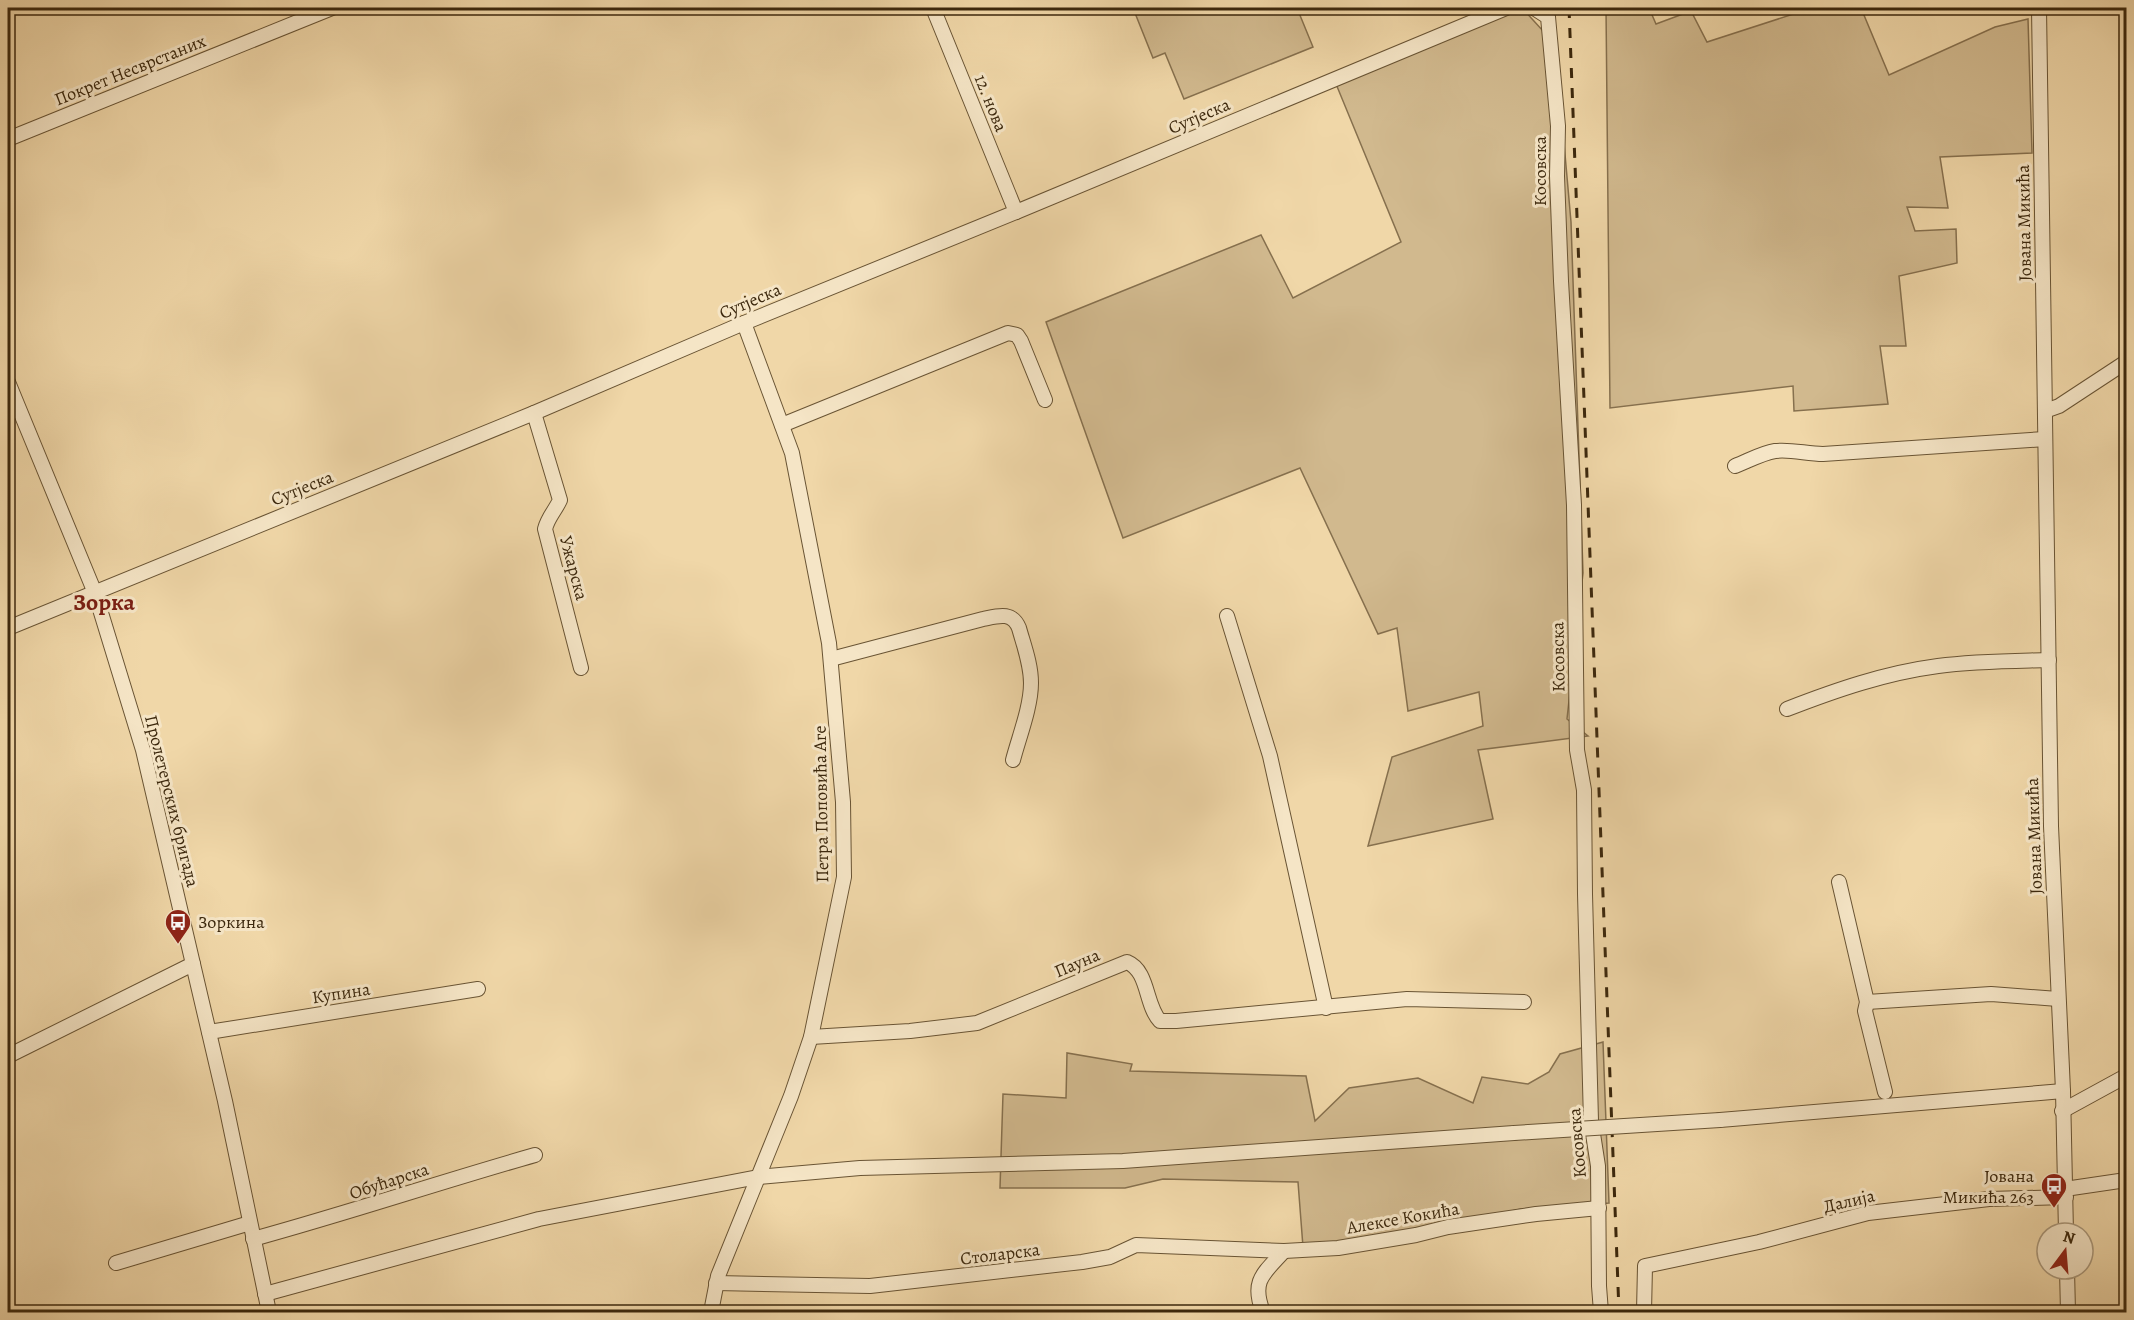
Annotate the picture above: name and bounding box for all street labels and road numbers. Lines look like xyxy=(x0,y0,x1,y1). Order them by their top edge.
street label: Покрет Несврстаних xyxy=(51,29,209,111)
street label: 12. нова xyxy=(969,71,1014,136)
street label: Сутјеска xyxy=(1164,92,1234,140)
street label: Косовска xyxy=(1528,135,1552,206)
street label: Јована Микића xyxy=(2011,164,2037,282)
street label: Сутјеска xyxy=(715,277,785,325)
street label: Сутјеска xyxy=(267,464,337,511)
street label: Ужарска xyxy=(554,533,594,604)
street label: Косовска xyxy=(1545,621,1571,692)
street label: Пролетерских бригада xyxy=(139,712,205,890)
street label: Петра Поповића Аге xyxy=(808,725,834,883)
street label: Јована Микића xyxy=(2020,776,2048,895)
street label: Пауна xyxy=(1051,942,1104,983)
street label: Купина xyxy=(310,976,373,1009)
street label: Косовска xyxy=(1562,1106,1592,1179)
street label: Обућарска xyxy=(346,1157,432,1205)
street label: Далија xyxy=(1821,1183,1878,1219)
street label: Алексе Кокића xyxy=(1344,1196,1462,1240)
street label: Столарска xyxy=(959,1237,1042,1271)

